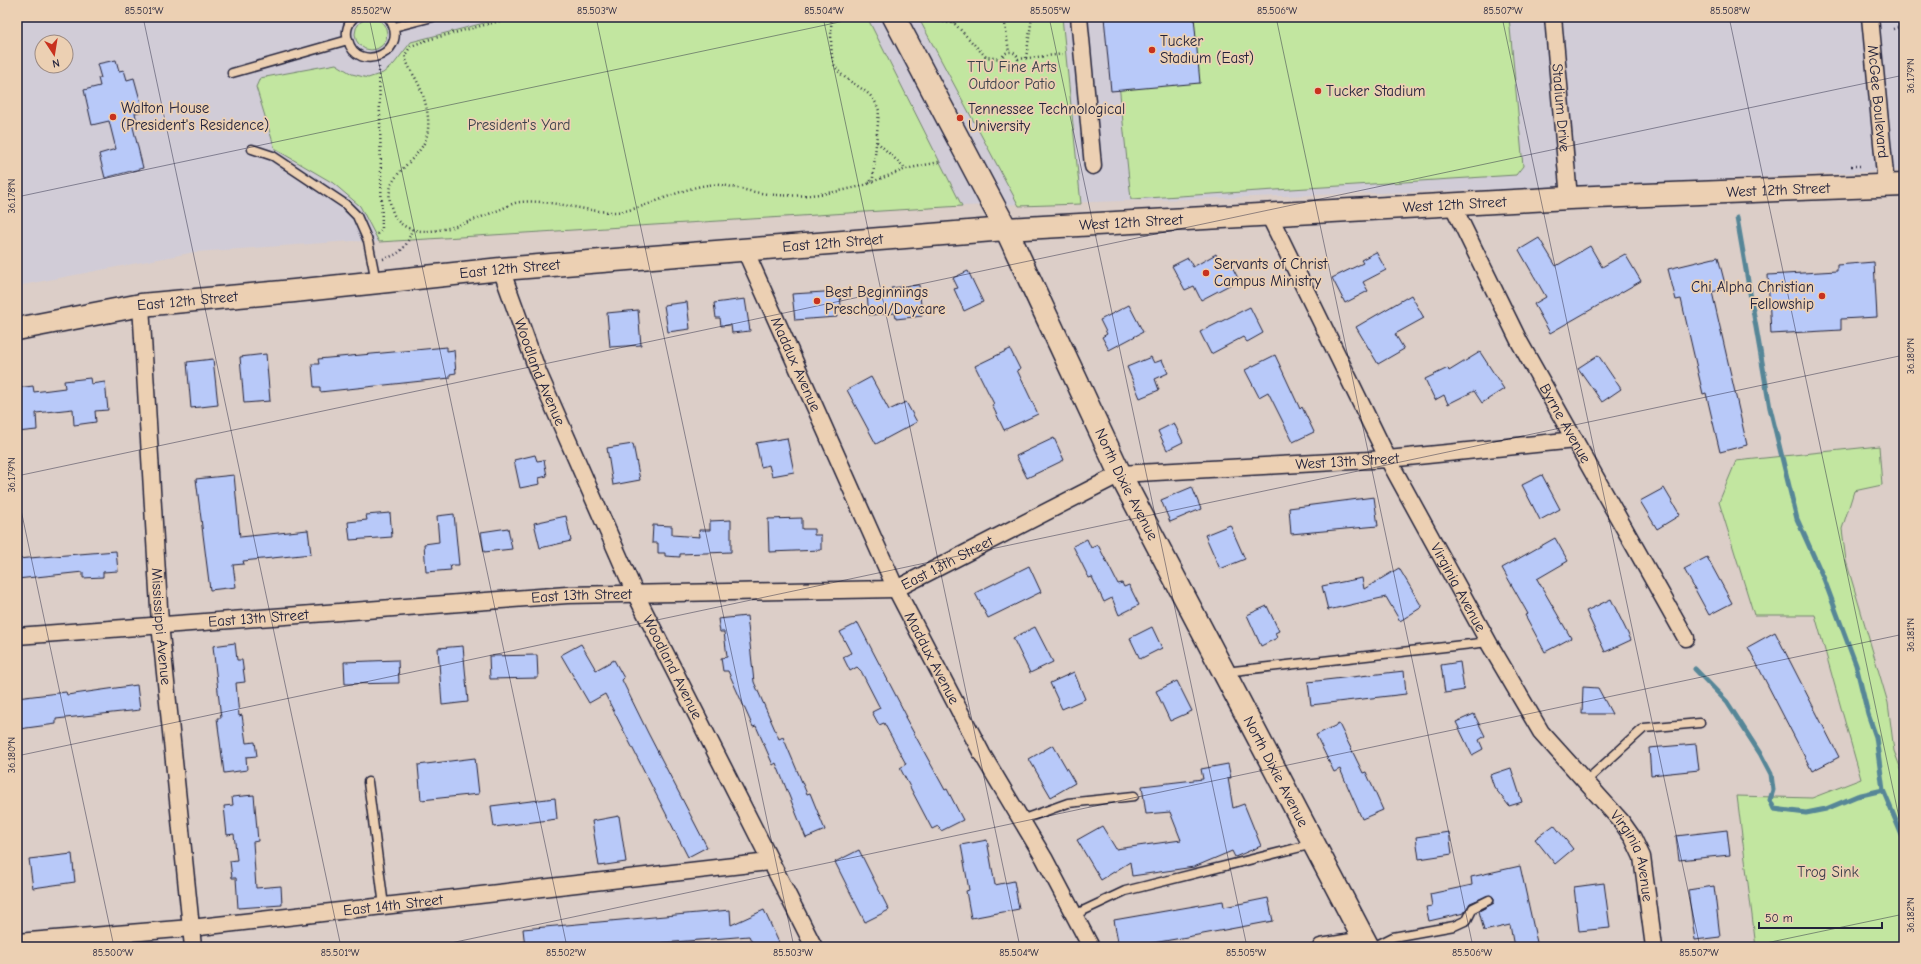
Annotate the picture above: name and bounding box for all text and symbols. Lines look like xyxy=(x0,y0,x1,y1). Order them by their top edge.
text: 85.501°W xyxy=(125,5,164,17)
text: 85.502°W xyxy=(351,5,391,17)
text: 85.503°W xyxy=(577,5,617,17)
text: 85.504°W xyxy=(804,5,844,17)
text: 85.505°W xyxy=(1030,5,1070,17)
text: 85.506°W xyxy=(1257,5,1297,17)
text: 85.507°W xyxy=(1483,5,1523,17)
text: 85.508°W xyxy=(1710,5,1750,17)
place label: Tucker Stadium (East) xyxy=(1160,32,1254,67)
north arrow xyxy=(34,34,74,74)
street label: McGee Boulevard xyxy=(1864,44,1892,159)
marker: Tucker Stadium (East) xyxy=(1147,45,1157,55)
text: N xyxy=(51,56,61,70)
park label: TTU Fine Arts Outdoor Patio xyxy=(967,58,1057,93)
text: 36.179°N xyxy=(1905,58,1917,94)
street label: Stadium Drive xyxy=(1548,63,1574,153)
place label: Tucker Stadium xyxy=(1326,82,1425,100)
marker: Tucker Stadium xyxy=(1313,86,1323,96)
place label: Walton House (President's Residence) xyxy=(121,99,269,134)
place label: Tennessee Technological University xyxy=(968,100,1125,135)
marker: Walton House (President's Residence) xyxy=(108,112,118,122)
marker: Tennessee Technological University xyxy=(955,113,965,123)
park label: President's Yard xyxy=(468,116,570,134)
text: 36.178°N xyxy=(6,179,18,213)
street label: West 12th Street xyxy=(1726,179,1831,201)
street label: West 12th Street xyxy=(1402,192,1508,216)
street label: West 12th Street xyxy=(1079,210,1184,234)
street label: East 12th Street xyxy=(782,230,885,256)
street label: East 12th Street xyxy=(459,255,562,282)
place label: Servants of Christ Campus Ministry xyxy=(1214,255,1328,290)
marker: Servants of Christ Campus Ministry xyxy=(1201,268,1211,278)
place label: Chi Alpha Christian Fellowship xyxy=(1691,278,1814,313)
place label: Best Beginnings Preschool/Daycare xyxy=(825,283,946,318)
street label: East 12th Street xyxy=(136,287,239,314)
marker: Chi Alpha Christian Fellowship xyxy=(1817,291,1827,301)
marker: Best Beginnings Preschool/Daycare xyxy=(812,296,822,306)
street label: Maddux Avenue xyxy=(767,314,825,415)
street label: Woodland Avenue xyxy=(510,316,570,429)
text: 36.180°N xyxy=(1905,338,1917,374)
street label: Byrne Avenue xyxy=(1536,380,1595,467)
street label: North Dixie Avenue xyxy=(1091,425,1162,544)
street label: West 13th Street xyxy=(1295,449,1401,473)
text: 36.179°N xyxy=(6,457,18,493)
street label: East 13th Street xyxy=(898,531,997,594)
street label: Virginia Avenue xyxy=(1427,540,1490,635)
street label: Mississippi Avenue xyxy=(148,567,175,686)
street label: East 13th Street xyxy=(530,585,633,607)
street label: East 13th Street xyxy=(207,605,310,631)
street label: Maddux Avenue xyxy=(901,609,964,708)
street label: Woodland Avenue xyxy=(639,612,707,723)
text: 36.181°N xyxy=(1905,618,1917,652)
street label: North Dixie Avenue xyxy=(1240,713,1313,831)
text: 36.180°N xyxy=(6,737,18,773)
street label: Virginia Avenue xyxy=(1607,806,1657,903)
park label: Trog Sink xyxy=(1797,863,1860,881)
street label: East 14th Street xyxy=(342,890,445,920)
text: 36.182°N xyxy=(1905,897,1917,933)
scale bar xyxy=(1759,904,1882,930)
text: 50 m xyxy=(1765,911,1793,925)
text: 85.500°W xyxy=(93,947,134,959)
text: 85.501°W xyxy=(321,947,360,959)
text: 85.502°W xyxy=(546,947,586,959)
text: 85.503°W xyxy=(773,947,813,959)
text: 85.504°W xyxy=(999,947,1039,959)
text: 85.505°W xyxy=(1226,947,1266,959)
text: 85.506°W xyxy=(1452,947,1492,959)
text: 85.507°W xyxy=(1679,947,1719,959)

